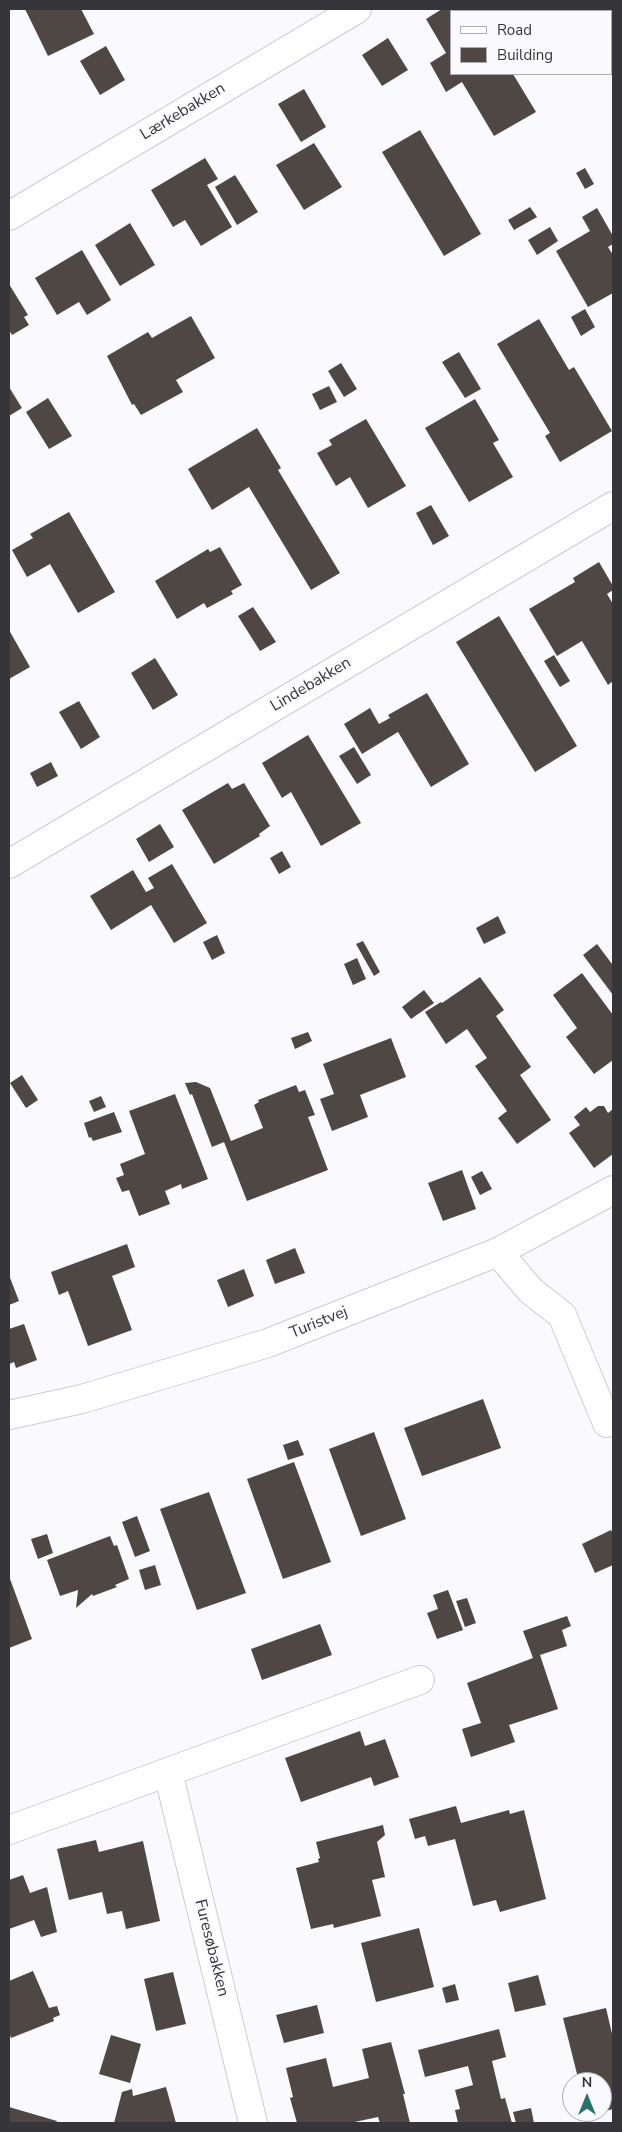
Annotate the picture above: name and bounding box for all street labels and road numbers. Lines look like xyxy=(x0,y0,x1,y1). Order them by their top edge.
street label: Lærkebakken xyxy=(137,79,229,145)
street label: Lindebakken xyxy=(267,653,355,717)
street label: Turistvej xyxy=(287,1303,351,1343)
street label: Furesøbakken xyxy=(190,1897,232,1999)

